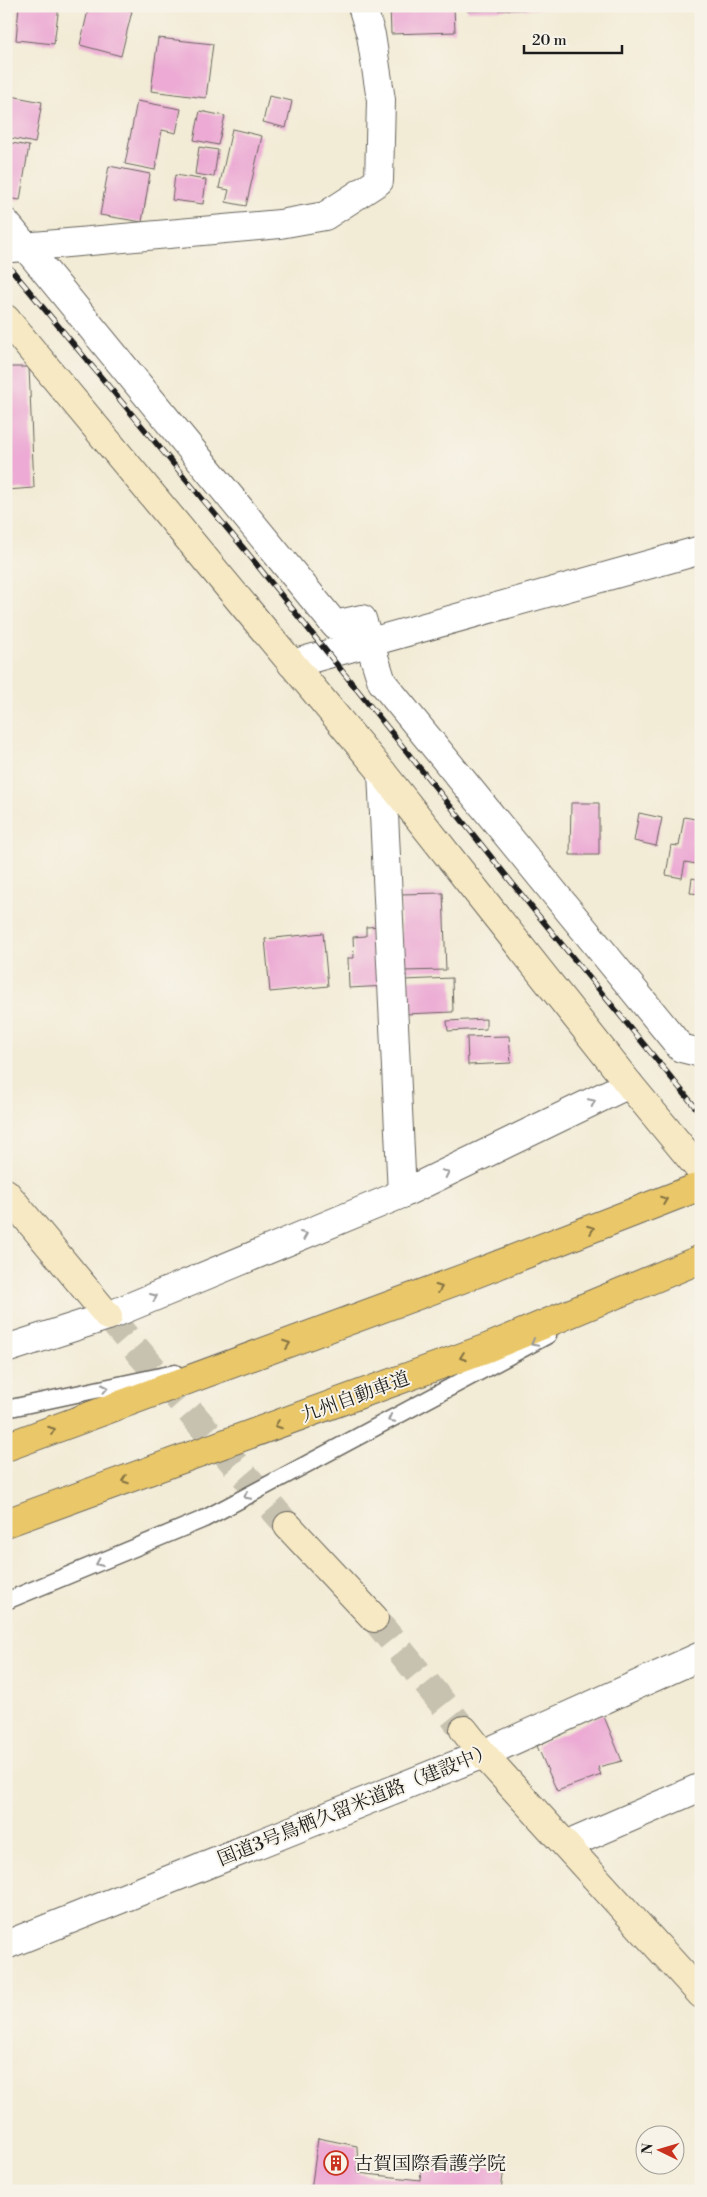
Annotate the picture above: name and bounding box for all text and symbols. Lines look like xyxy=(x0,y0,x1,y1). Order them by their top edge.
scale bar xyxy=(524,22,622,54)
text: 20 m xyxy=(532,31,567,50)
one-way arrow xyxy=(587,1097,596,1108)
one-way arrow xyxy=(441,1169,450,1179)
one-way arrow xyxy=(659,1196,668,1207)
one-way arrow xyxy=(586,1225,594,1235)
one-way arrow xyxy=(299,1231,308,1241)
one-way arrow xyxy=(434,1284,443,1294)
one-way arrow xyxy=(149,1293,157,1303)
one-way arrow xyxy=(530,1337,539,1347)
one-way arrow xyxy=(282,1340,290,1350)
one-way arrow xyxy=(460,1351,468,1361)
street label: 九州自動車道 xyxy=(298,1366,413,1428)
one-way arrow xyxy=(101,1383,110,1394)
one-way arrow xyxy=(387,1413,396,1423)
one-way arrow xyxy=(274,1419,282,1429)
one-way arrow xyxy=(47,1426,56,1436)
one-way arrow xyxy=(121,1474,130,1484)
one-way arrow xyxy=(243,1490,252,1500)
one-way arrow xyxy=(95,1556,104,1567)
street label: 国道3号鳥栖久留米道路（建設中） xyxy=(214,1738,497,1871)
north arrow xyxy=(634,2124,684,2174)
text: N xyxy=(639,2143,657,2155)
building icon: 古賀国際看護学院 xyxy=(323,2150,349,2176)
place label: 古賀国際看護学院 xyxy=(354,2152,506,2176)

